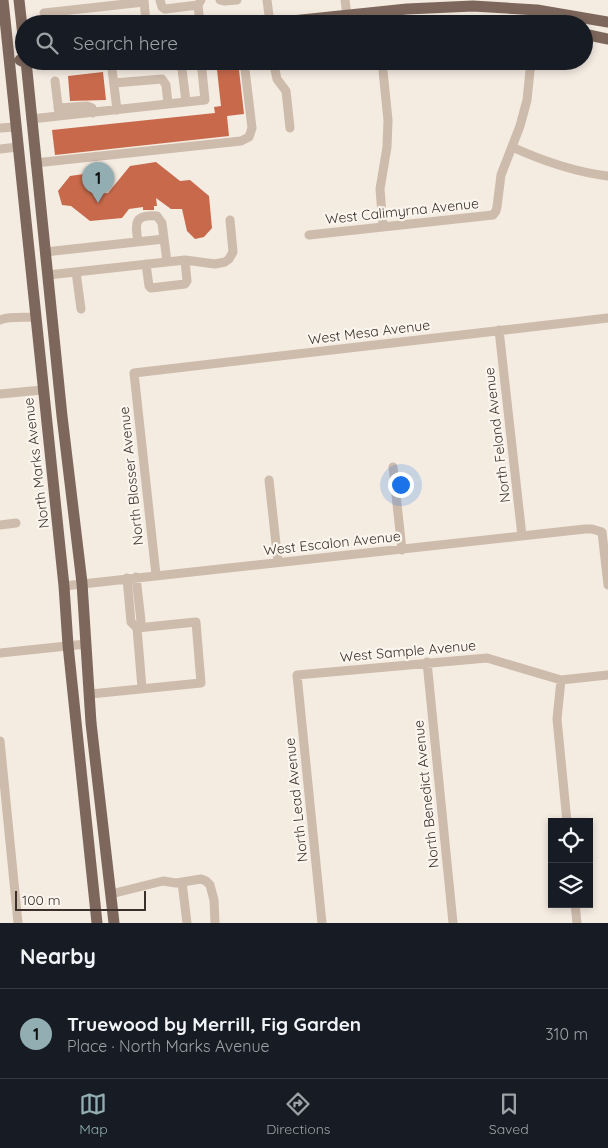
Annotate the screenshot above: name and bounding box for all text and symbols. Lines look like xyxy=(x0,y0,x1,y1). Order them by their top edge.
search box xyxy=(15,15,593,70)
icon: search xyxy=(33,29,61,57)
text: Search here xyxy=(73,31,178,55)
pin: 1 xyxy=(82,162,114,203)
street label: West Calimyrna Avenue xyxy=(324,194,480,228)
street label: West Mesa Avenue xyxy=(307,316,431,348)
street label: North Feland Avenue xyxy=(480,366,514,504)
street label: North Marks Avenue xyxy=(19,396,53,529)
street label: North Blosser Avenue xyxy=(115,406,147,546)
your location xyxy=(388,472,414,498)
street label: West Escalon Avenue xyxy=(262,527,402,559)
street label: West Sample Avenue xyxy=(339,636,477,666)
street label: North Benedict Avenue xyxy=(409,719,443,869)
street label: North Lead Avenue xyxy=(281,737,311,863)
map controls xyxy=(548,818,593,908)
button: locate xyxy=(548,818,593,863)
button: layers xyxy=(548,863,593,908)
scale bar xyxy=(15,888,146,911)
text: 100 m xyxy=(22,891,60,909)
text: Nearby xyxy=(20,943,96,969)
text: Truewood by Merrill, Fig Garden xyxy=(67,1012,361,1036)
text: 1 xyxy=(33,1024,39,1044)
text: 310 m xyxy=(545,1024,588,1044)
text: Place · North Marks Avenue xyxy=(67,1036,270,1056)
tab: Map xyxy=(79,1090,108,1138)
tab: Directions xyxy=(266,1090,330,1138)
tab: Saved xyxy=(489,1090,529,1138)

